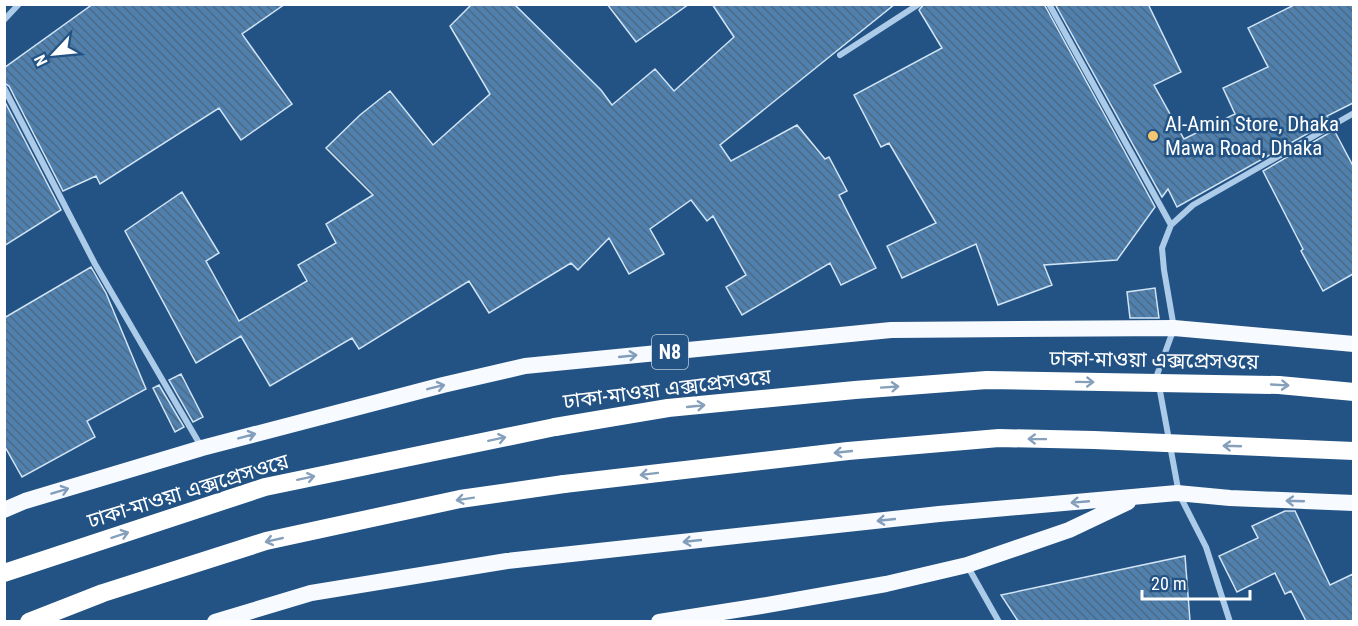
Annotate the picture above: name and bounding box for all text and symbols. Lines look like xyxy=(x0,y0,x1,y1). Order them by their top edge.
north arrow xyxy=(24,24,84,84)
text: N xyxy=(30,52,52,69)
place label: Al-Amin Store, Dhaka Mawa Road, Dhaka xyxy=(1165,112,1339,160)
marker: Al-Amin Store, Dhaka Mawa Road, Dhaka xyxy=(1146,129,1160,143)
road number: N8 xyxy=(652,335,688,369)
street label: ঢাকা-মাওয়া এক্সপ্রেসওয়ে xyxy=(1048,346,1260,374)
one-way arrow xyxy=(617,350,637,361)
street label: ঢাকা-মাওয়া এক্সপ্রেসওয়ে xyxy=(561,364,773,414)
one-way arrow xyxy=(1074,376,1094,387)
one-way arrow xyxy=(1269,380,1289,391)
one-way arrow xyxy=(426,381,445,393)
one-way arrow xyxy=(880,382,900,393)
one-way arrow xyxy=(685,400,705,411)
one-way arrow xyxy=(237,430,256,442)
one-way arrow xyxy=(487,432,506,444)
one-way arrow xyxy=(1028,433,1048,445)
one-way arrow xyxy=(1223,440,1243,451)
one-way arrow xyxy=(833,447,853,458)
street label: ঢাকা-মাওয়া এক্সপ্রেসওয়ে xyxy=(83,449,292,533)
one-way arrow xyxy=(640,469,660,480)
one-way arrow xyxy=(296,472,316,483)
one-way arrow xyxy=(50,485,69,496)
one-way arrow xyxy=(456,493,475,504)
one-way arrow xyxy=(1286,495,1306,506)
one-way arrow xyxy=(1070,497,1090,508)
one-way arrow xyxy=(876,515,896,526)
one-way arrow xyxy=(110,528,129,539)
one-way arrow xyxy=(265,534,284,546)
one-way arrow xyxy=(682,536,702,547)
scale bar xyxy=(1142,563,1250,601)
text: 20 m xyxy=(1151,573,1186,594)

